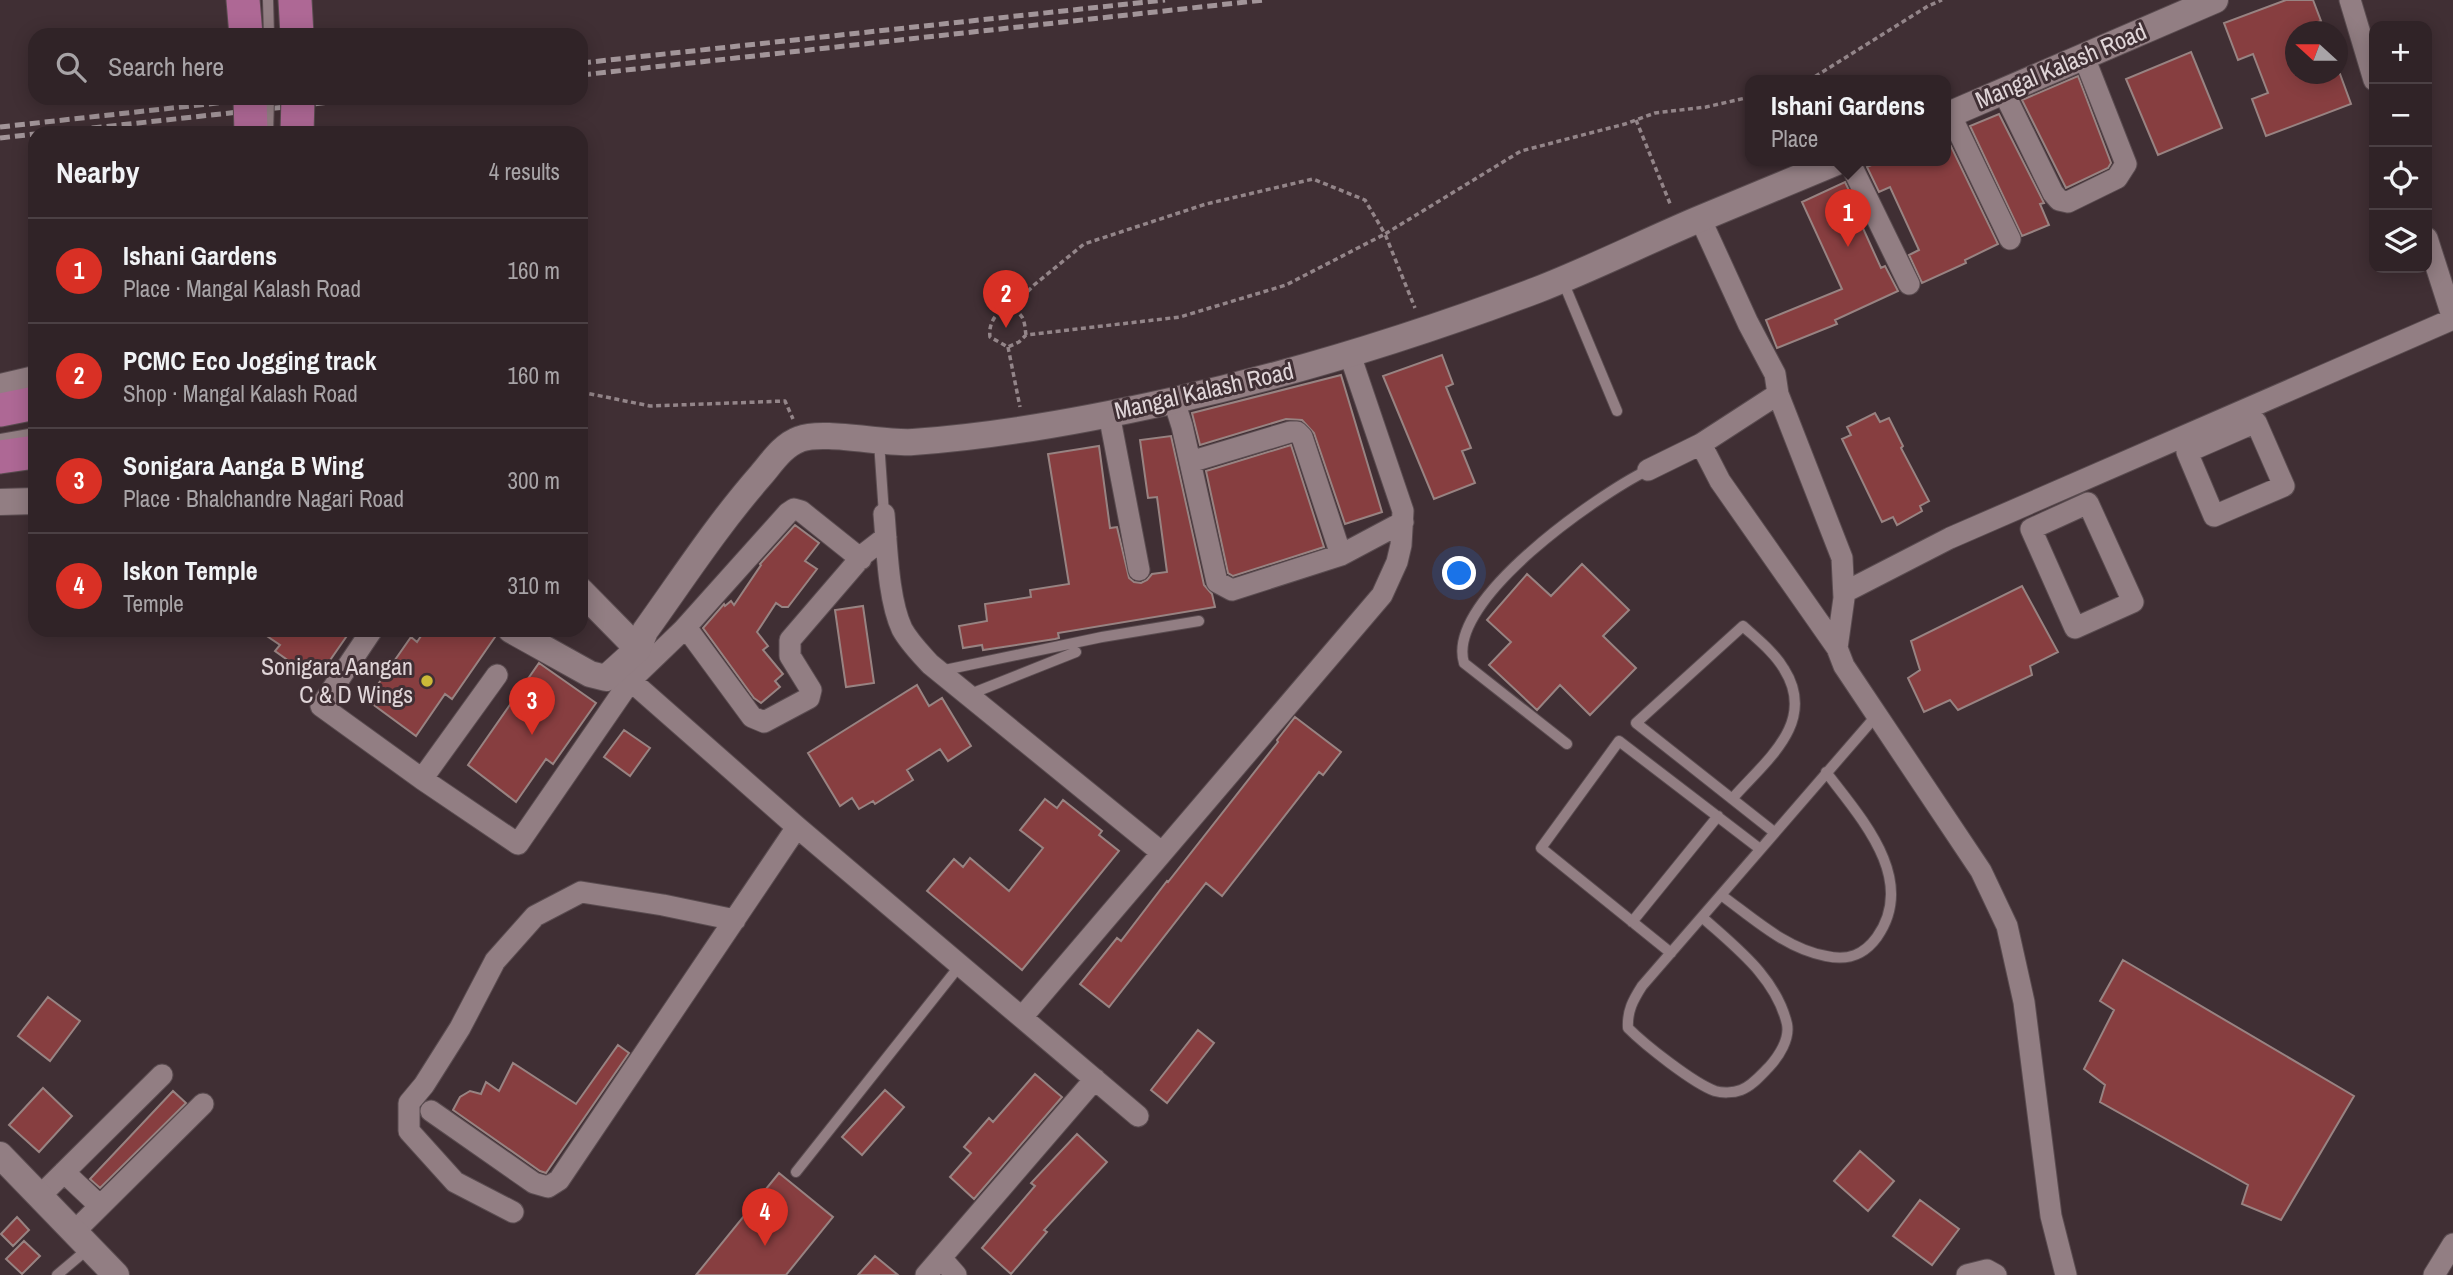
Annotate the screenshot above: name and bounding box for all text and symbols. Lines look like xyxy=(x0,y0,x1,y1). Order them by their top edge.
street label: Mangal Kalash Road xyxy=(1970,15,2151,115)
north arrow xyxy=(2285,21,2348,84)
map controls xyxy=(2369,21,2432,273)
button: + xyxy=(2369,21,2432,84)
search box xyxy=(28,28,588,105)
icon: search xyxy=(52,48,90,86)
text: Search here xyxy=(108,49,224,84)
popup xyxy=(1745,75,1951,166)
button: − xyxy=(2369,84,2432,147)
text: Ishani Gardens xyxy=(1771,88,1925,123)
text: Place xyxy=(1771,123,1818,154)
button: locate xyxy=(2369,147,2432,210)
text: Nearby xyxy=(56,152,139,192)
text: 4 results xyxy=(489,156,560,187)
pin: 1 xyxy=(1825,189,1871,247)
button: layers xyxy=(2369,210,2432,273)
text: Ishani Gardens xyxy=(123,238,277,273)
text: 1 xyxy=(74,255,84,286)
text: 160 m xyxy=(508,255,560,286)
pin: 2 xyxy=(983,270,1029,328)
text: Place · Mangal Kalash Road xyxy=(123,273,361,304)
text: PCMC Eco Jogging track xyxy=(123,343,377,378)
street label: Mangal Kalash Road xyxy=(1111,354,1296,426)
text: 2 xyxy=(74,360,84,391)
text: 160 m xyxy=(508,360,560,391)
text: Shop · Mangal Kalash Road xyxy=(123,378,358,409)
text: Sonigara Aanga B Wing xyxy=(123,448,364,483)
text: 3 xyxy=(74,465,84,496)
text: 300 m xyxy=(508,465,560,496)
text: Place · Bhalchandre Nagari Road xyxy=(123,483,404,514)
text: Iskon Temple xyxy=(123,553,258,588)
your location xyxy=(1442,556,1476,590)
text: 4 xyxy=(74,570,84,601)
text: 310 m xyxy=(508,570,560,601)
text: Temple xyxy=(123,588,184,619)
place label: Sonigara Aangan C & D Wings xyxy=(261,650,413,710)
marker: Sonigara Aangan C & D Wings xyxy=(419,673,435,689)
pin: 3 xyxy=(509,677,555,735)
pin: 4 xyxy=(742,1188,788,1246)

